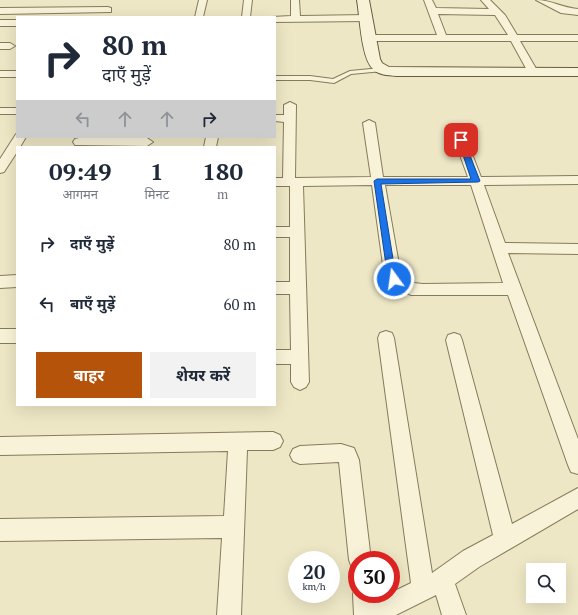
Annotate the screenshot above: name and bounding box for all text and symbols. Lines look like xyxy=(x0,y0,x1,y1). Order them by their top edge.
text: 80 m xyxy=(102,26,167,63)
icon: right xyxy=(36,32,88,84)
text: दाएँ मुड़ें xyxy=(102,62,151,86)
icon: left xyxy=(72,108,94,130)
icon: ahead xyxy=(114,108,136,130)
icon: ahead xyxy=(156,108,178,130)
icon: right xyxy=(198,108,220,130)
pin xyxy=(444,123,478,157)
icon: arrive xyxy=(450,129,472,151)
text: 09:49 xyxy=(49,155,111,187)
text: 1 xyxy=(150,155,164,187)
text: 180 xyxy=(202,155,243,187)
text: आगमन xyxy=(62,185,98,203)
text: मिनट xyxy=(144,185,169,203)
text: m xyxy=(217,185,228,203)
icon: right xyxy=(36,233,58,255)
text: दाएँ मुड़ें xyxy=(70,233,114,253)
text: 80 m xyxy=(223,234,256,254)
position arrow xyxy=(373,258,415,300)
icon: left xyxy=(36,293,58,315)
text: बाएँ मुड़ें xyxy=(70,293,115,313)
text: 60 m xyxy=(223,294,256,314)
button: बाहर xyxy=(36,352,142,398)
button: शेयर करें xyxy=(150,352,256,398)
speed limit sign: 30 xyxy=(348,551,400,603)
text: 20 xyxy=(303,558,325,585)
map controls xyxy=(526,563,566,603)
button: search xyxy=(526,563,566,603)
text: km/h xyxy=(302,580,326,593)

